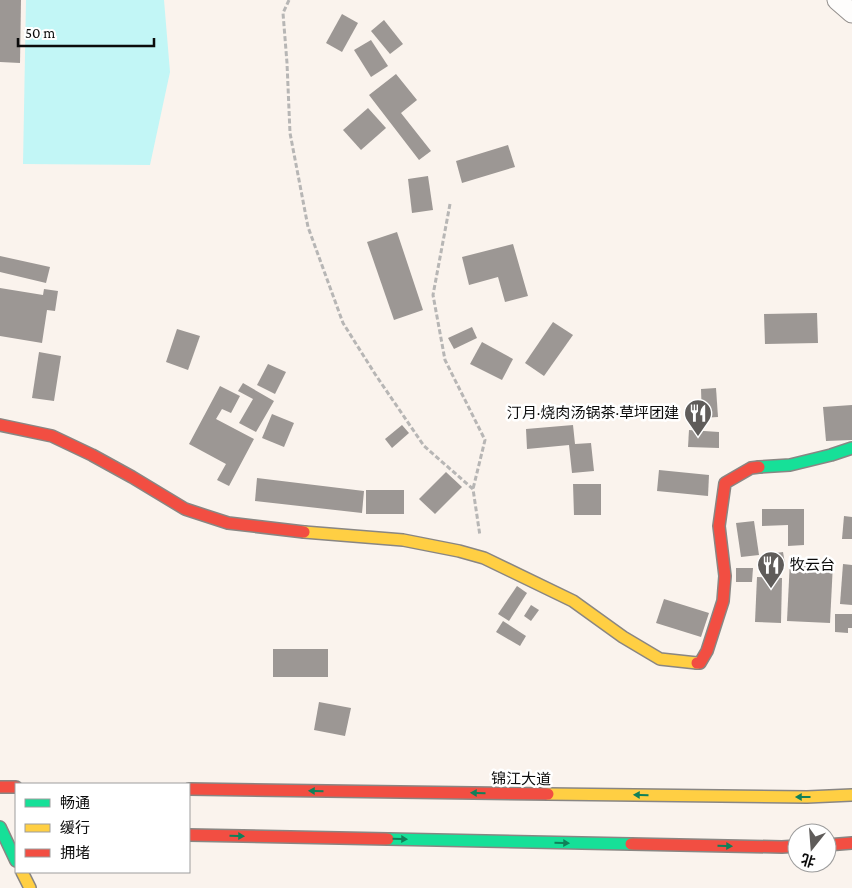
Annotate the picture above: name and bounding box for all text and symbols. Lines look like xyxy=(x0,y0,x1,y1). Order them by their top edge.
scale bar xyxy=(18,15,154,47)
text: 50 m xyxy=(25,25,55,41)
restaurant icon: 汀月·烧肉汤锅茶·草坪团建 xyxy=(683,398,713,437)
place label: 汀月·烧肉汤锅茶·草坪团建 xyxy=(507,404,679,421)
restaurant icon: 牧云台 xyxy=(756,550,786,589)
place label: 牧云台 xyxy=(790,556,835,573)
street label: 锦江大道 xyxy=(491,770,551,788)
legend xyxy=(15,783,190,873)
one-way arrow xyxy=(308,787,324,795)
one-way arrow xyxy=(470,789,486,797)
one-way arrow xyxy=(633,791,649,799)
one-way arrow xyxy=(795,793,811,801)
text: 畅通 xyxy=(60,795,90,811)
text: 缓行 xyxy=(60,820,90,836)
north arrow xyxy=(787,823,837,873)
one-way arrow xyxy=(230,832,246,840)
one-way arrow xyxy=(392,836,408,844)
one-way arrow xyxy=(555,839,571,847)
one-way arrow xyxy=(717,842,733,850)
text: 拥堵 xyxy=(60,845,90,861)
text: 北 xyxy=(799,851,817,870)

